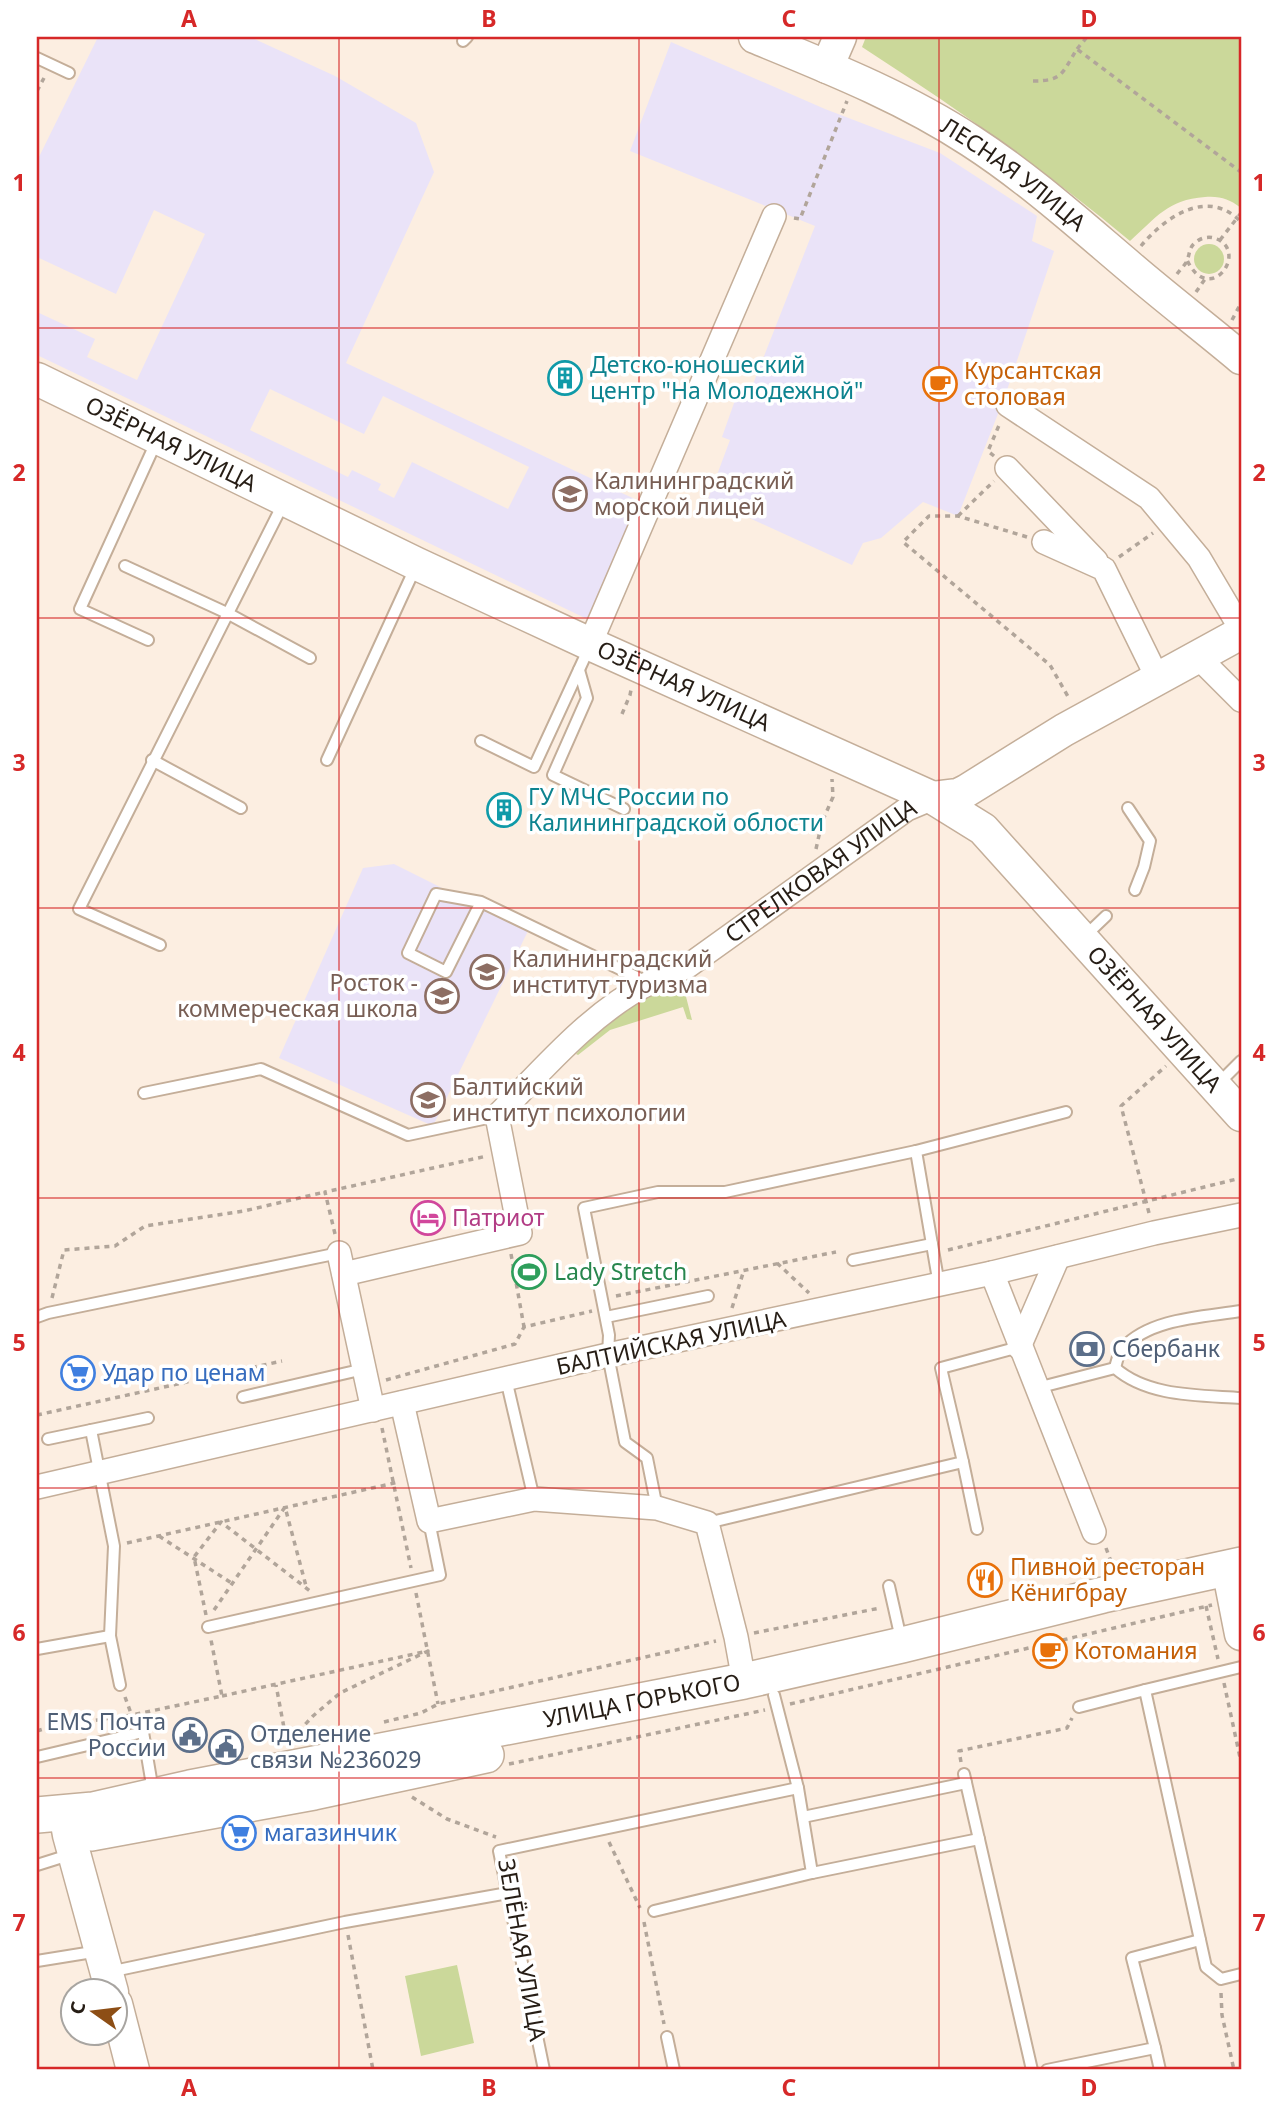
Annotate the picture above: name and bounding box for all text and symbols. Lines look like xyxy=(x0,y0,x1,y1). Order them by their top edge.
text: A xyxy=(181,2,197,34)
text: B xyxy=(481,2,497,34)
text: C xyxy=(782,2,797,34)
text: D xyxy=(1081,2,1097,34)
street label: ЛЕСНАЯ УЛИЦА xyxy=(935,109,1094,238)
text: 1 xyxy=(12,166,26,198)
text: 1 xyxy=(1252,166,1266,198)
place label: Детско-юношеский центр "На Молодежной" xyxy=(590,348,863,406)
place label: Курсантская столовая xyxy=(964,354,1102,412)
building icon: Детско-юношеский центр "На Молодежной" xyxy=(546,359,584,397)
cafe icon: Курсантская столовая xyxy=(921,365,959,403)
street label: ОЗЁРНАЯ УЛИЦА xyxy=(80,388,263,499)
text: 2 xyxy=(12,456,26,488)
text: 2 xyxy=(1252,456,1266,488)
place label: Калининградский морской лицей xyxy=(594,464,794,522)
school or university icon: Калининградский морской лицей xyxy=(551,475,589,513)
street label: ОЗЁРНАЯ УЛИЦА xyxy=(592,632,776,738)
text: 3 xyxy=(12,746,26,778)
text: 3 xyxy=(1252,746,1266,778)
place label: ГУ МЧС России по Калининградской облости xyxy=(528,780,824,838)
street label: СТРЕЛКОВАЯ УЛИЦА xyxy=(718,790,921,950)
building icon: ГУ МЧС России по Калининградской облости xyxy=(485,791,523,829)
street label: ОЗЁРНАЯ УЛИЦА xyxy=(1081,938,1230,1099)
place label: Калининградский институт туризма xyxy=(512,942,712,1000)
school or university icon: Калининградский институт туризма xyxy=(468,953,506,991)
place label: Росток - коммерческая школа xyxy=(177,966,418,1024)
school or university icon: Росток - коммерческая школа xyxy=(423,977,461,1015)
text: 4 xyxy=(12,1036,26,1068)
text: 4 xyxy=(1252,1036,1266,1068)
place label: Балтийский институт психологии xyxy=(452,1070,686,1128)
school or university icon: Балтийский институт психологии xyxy=(409,1081,447,1119)
hotel icon: Патриот xyxy=(409,1199,447,1237)
place label: Патриот xyxy=(452,1201,545,1233)
sports icon: Lady Stretch xyxy=(510,1253,548,1291)
place label: Lady Stretch xyxy=(554,1255,687,1287)
street label: БАЛТИЙСКАЯ УЛИЦА xyxy=(553,1302,789,1382)
text: 5 xyxy=(12,1326,26,1358)
text: 5 xyxy=(1252,1326,1266,1358)
bank icon: Сбербанк xyxy=(1068,1330,1106,1368)
place label: Сбербанк xyxy=(1112,1332,1221,1364)
supermarket icon: Удар по ценам xyxy=(59,1354,97,1392)
place label: Удар по ценам xyxy=(102,1356,265,1388)
place label: Пивной ресторан Кёнигбрау xyxy=(1010,1550,1205,1608)
restaurant icon: Пивной ресторан Кёнигбрау xyxy=(966,1561,1004,1599)
text: 6 xyxy=(12,1616,26,1648)
text: 6 xyxy=(1252,1616,1266,1648)
cafe icon: Котомания xyxy=(1031,1632,1069,1670)
place label: Котомания xyxy=(1074,1634,1198,1666)
street label: УЛИЦА ГОРЬКОГО xyxy=(540,1665,743,1734)
place label: EMS Почта России xyxy=(46,1705,166,1763)
public building icon: EMS Почта России xyxy=(171,1716,209,1754)
place label: Отделение связи №236029 xyxy=(250,1717,421,1775)
public building icon: Отделение связи №236029 xyxy=(207,1728,245,1766)
supermarket icon: магазинчик xyxy=(220,1814,258,1852)
place label: магазинчик xyxy=(264,1816,398,1848)
street label: ЗЕЛЁНАЯ УЛИЦА xyxy=(491,1856,555,2044)
text: 7 xyxy=(12,1906,26,1938)
text: 7 xyxy=(1252,1906,1266,1938)
north arrow xyxy=(60,1978,130,2048)
text: С xyxy=(63,1999,92,2017)
text: A xyxy=(181,2071,197,2103)
text: B xyxy=(481,2071,497,2103)
text: C xyxy=(782,2071,797,2103)
text: D xyxy=(1081,2071,1097,2103)

